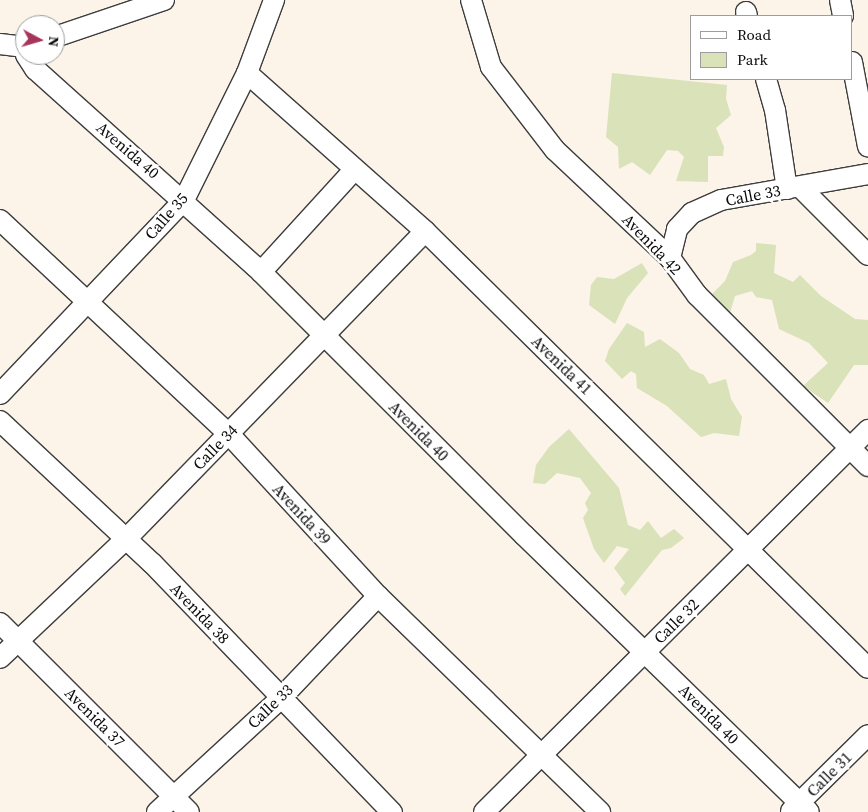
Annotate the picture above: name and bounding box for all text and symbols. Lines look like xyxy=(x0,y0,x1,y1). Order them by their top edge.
north arrow xyxy=(15,15,65,65)
legend xyxy=(690,15,853,80)
text: Road xyxy=(737,24,771,45)
text: N xyxy=(43,35,64,48)
text: Park xyxy=(737,49,768,70)
street label: Avenida 40 xyxy=(93,118,163,182)
street label: Calle 33 xyxy=(724,180,782,210)
street label: Calle 35 xyxy=(140,189,192,243)
street label: Avenida 42 xyxy=(618,210,686,278)
street label: Avenida 41 xyxy=(528,331,596,399)
street label: Avenida 40 xyxy=(385,397,453,465)
street label: Calle 34 xyxy=(189,420,241,474)
street label: Avenida 39 xyxy=(269,479,335,549)
street label: Avenida 38 xyxy=(166,579,234,647)
street label: Calle 32 xyxy=(650,595,702,647)
street label: Calle 33 xyxy=(243,680,297,732)
street label: Avenida 40 xyxy=(675,680,743,748)
street label: Avenida 37 xyxy=(61,683,129,751)
street label: Calle 31 xyxy=(803,748,855,800)

